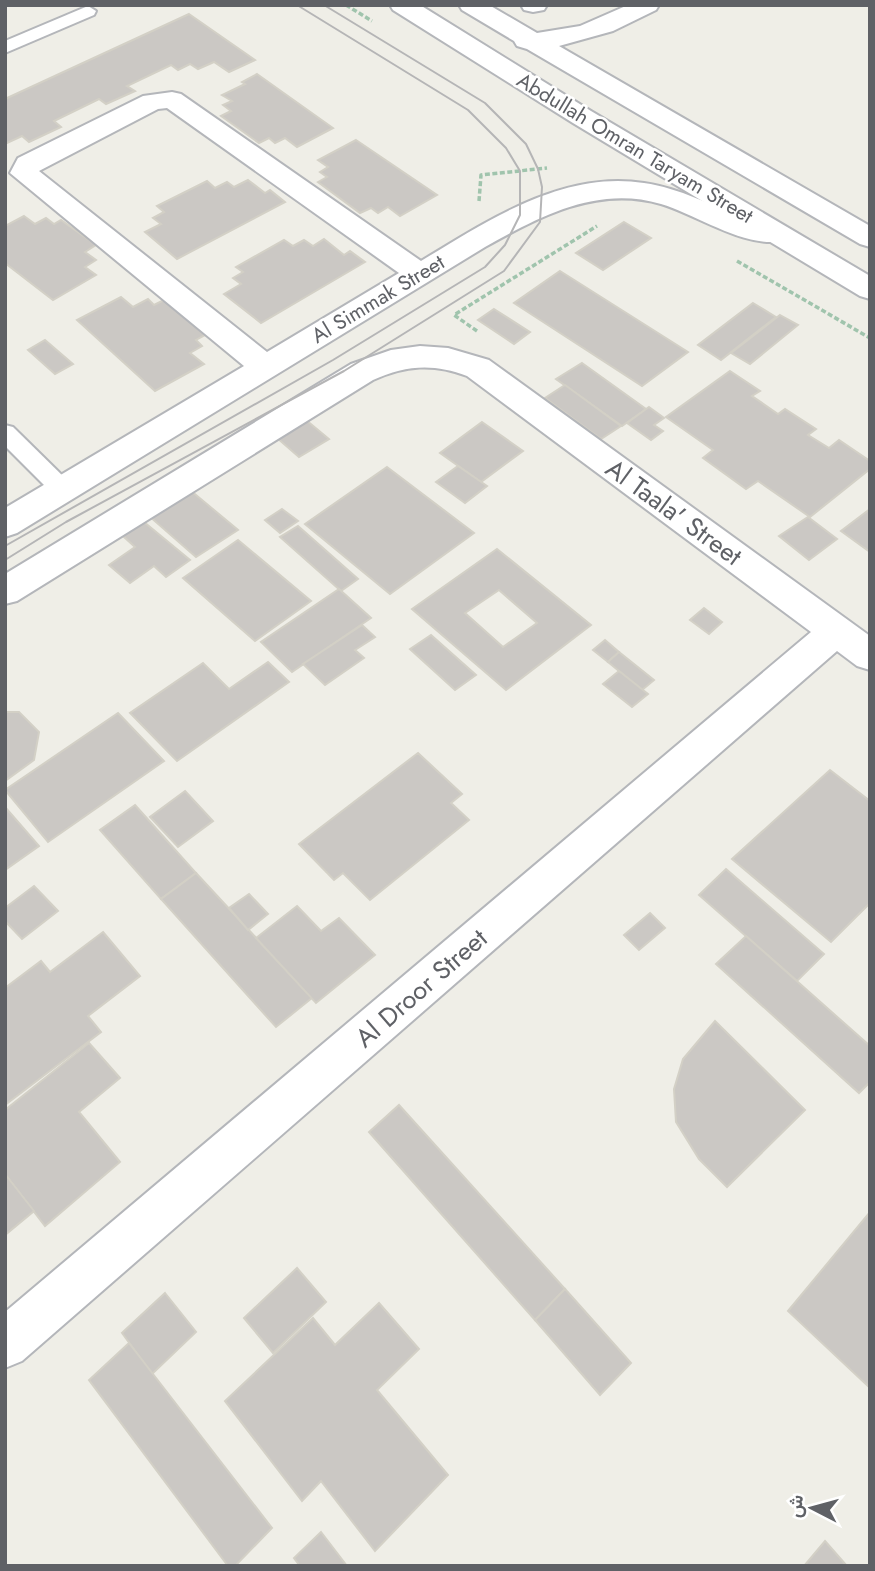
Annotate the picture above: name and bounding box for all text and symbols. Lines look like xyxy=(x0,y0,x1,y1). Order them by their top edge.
street label: Abdullah Omran Taryam Street xyxy=(511,65,759,231)
street label: Al Simmak Street xyxy=(306,247,450,351)
street label: Al Taala' Street xyxy=(598,449,751,575)
street label: Al Droor Street xyxy=(347,919,496,1056)
north arrow xyxy=(777,1473,847,1543)
text: ش xyxy=(781,1493,810,1519)

